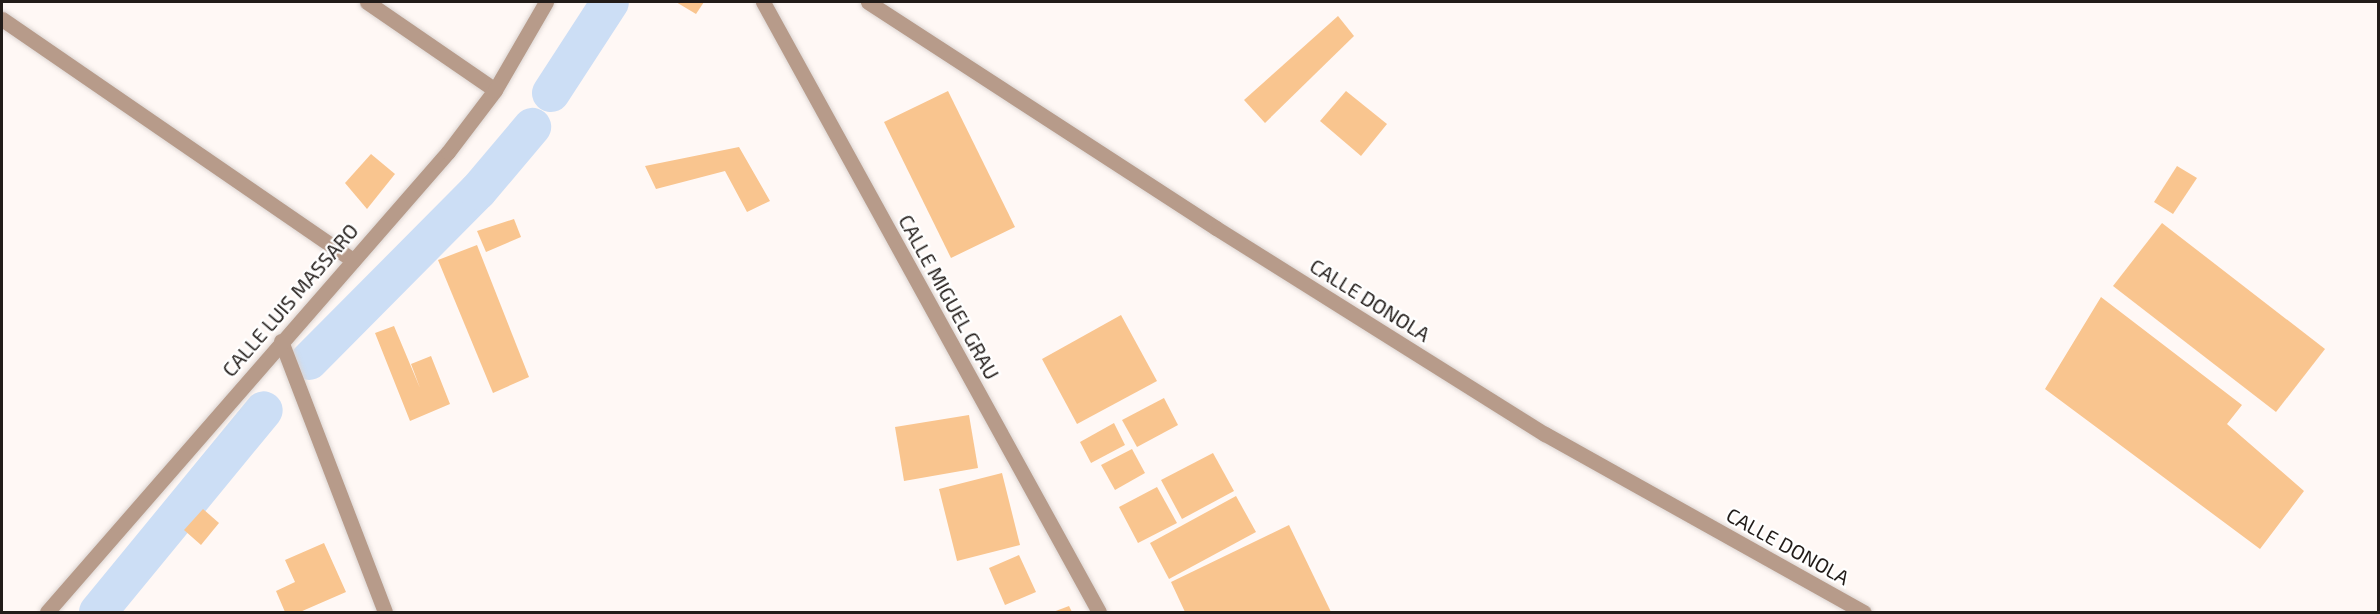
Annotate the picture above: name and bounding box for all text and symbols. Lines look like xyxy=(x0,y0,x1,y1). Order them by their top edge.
street label: CALLE MIGUEL GRAU xyxy=(894,210,1004,384)
street label: CALLE LUIS MASSARO xyxy=(217,219,363,381)
street label: CALLE DONOLA xyxy=(1306,254,1434,346)
street label: CALLE DONOLA xyxy=(1722,502,1854,590)

